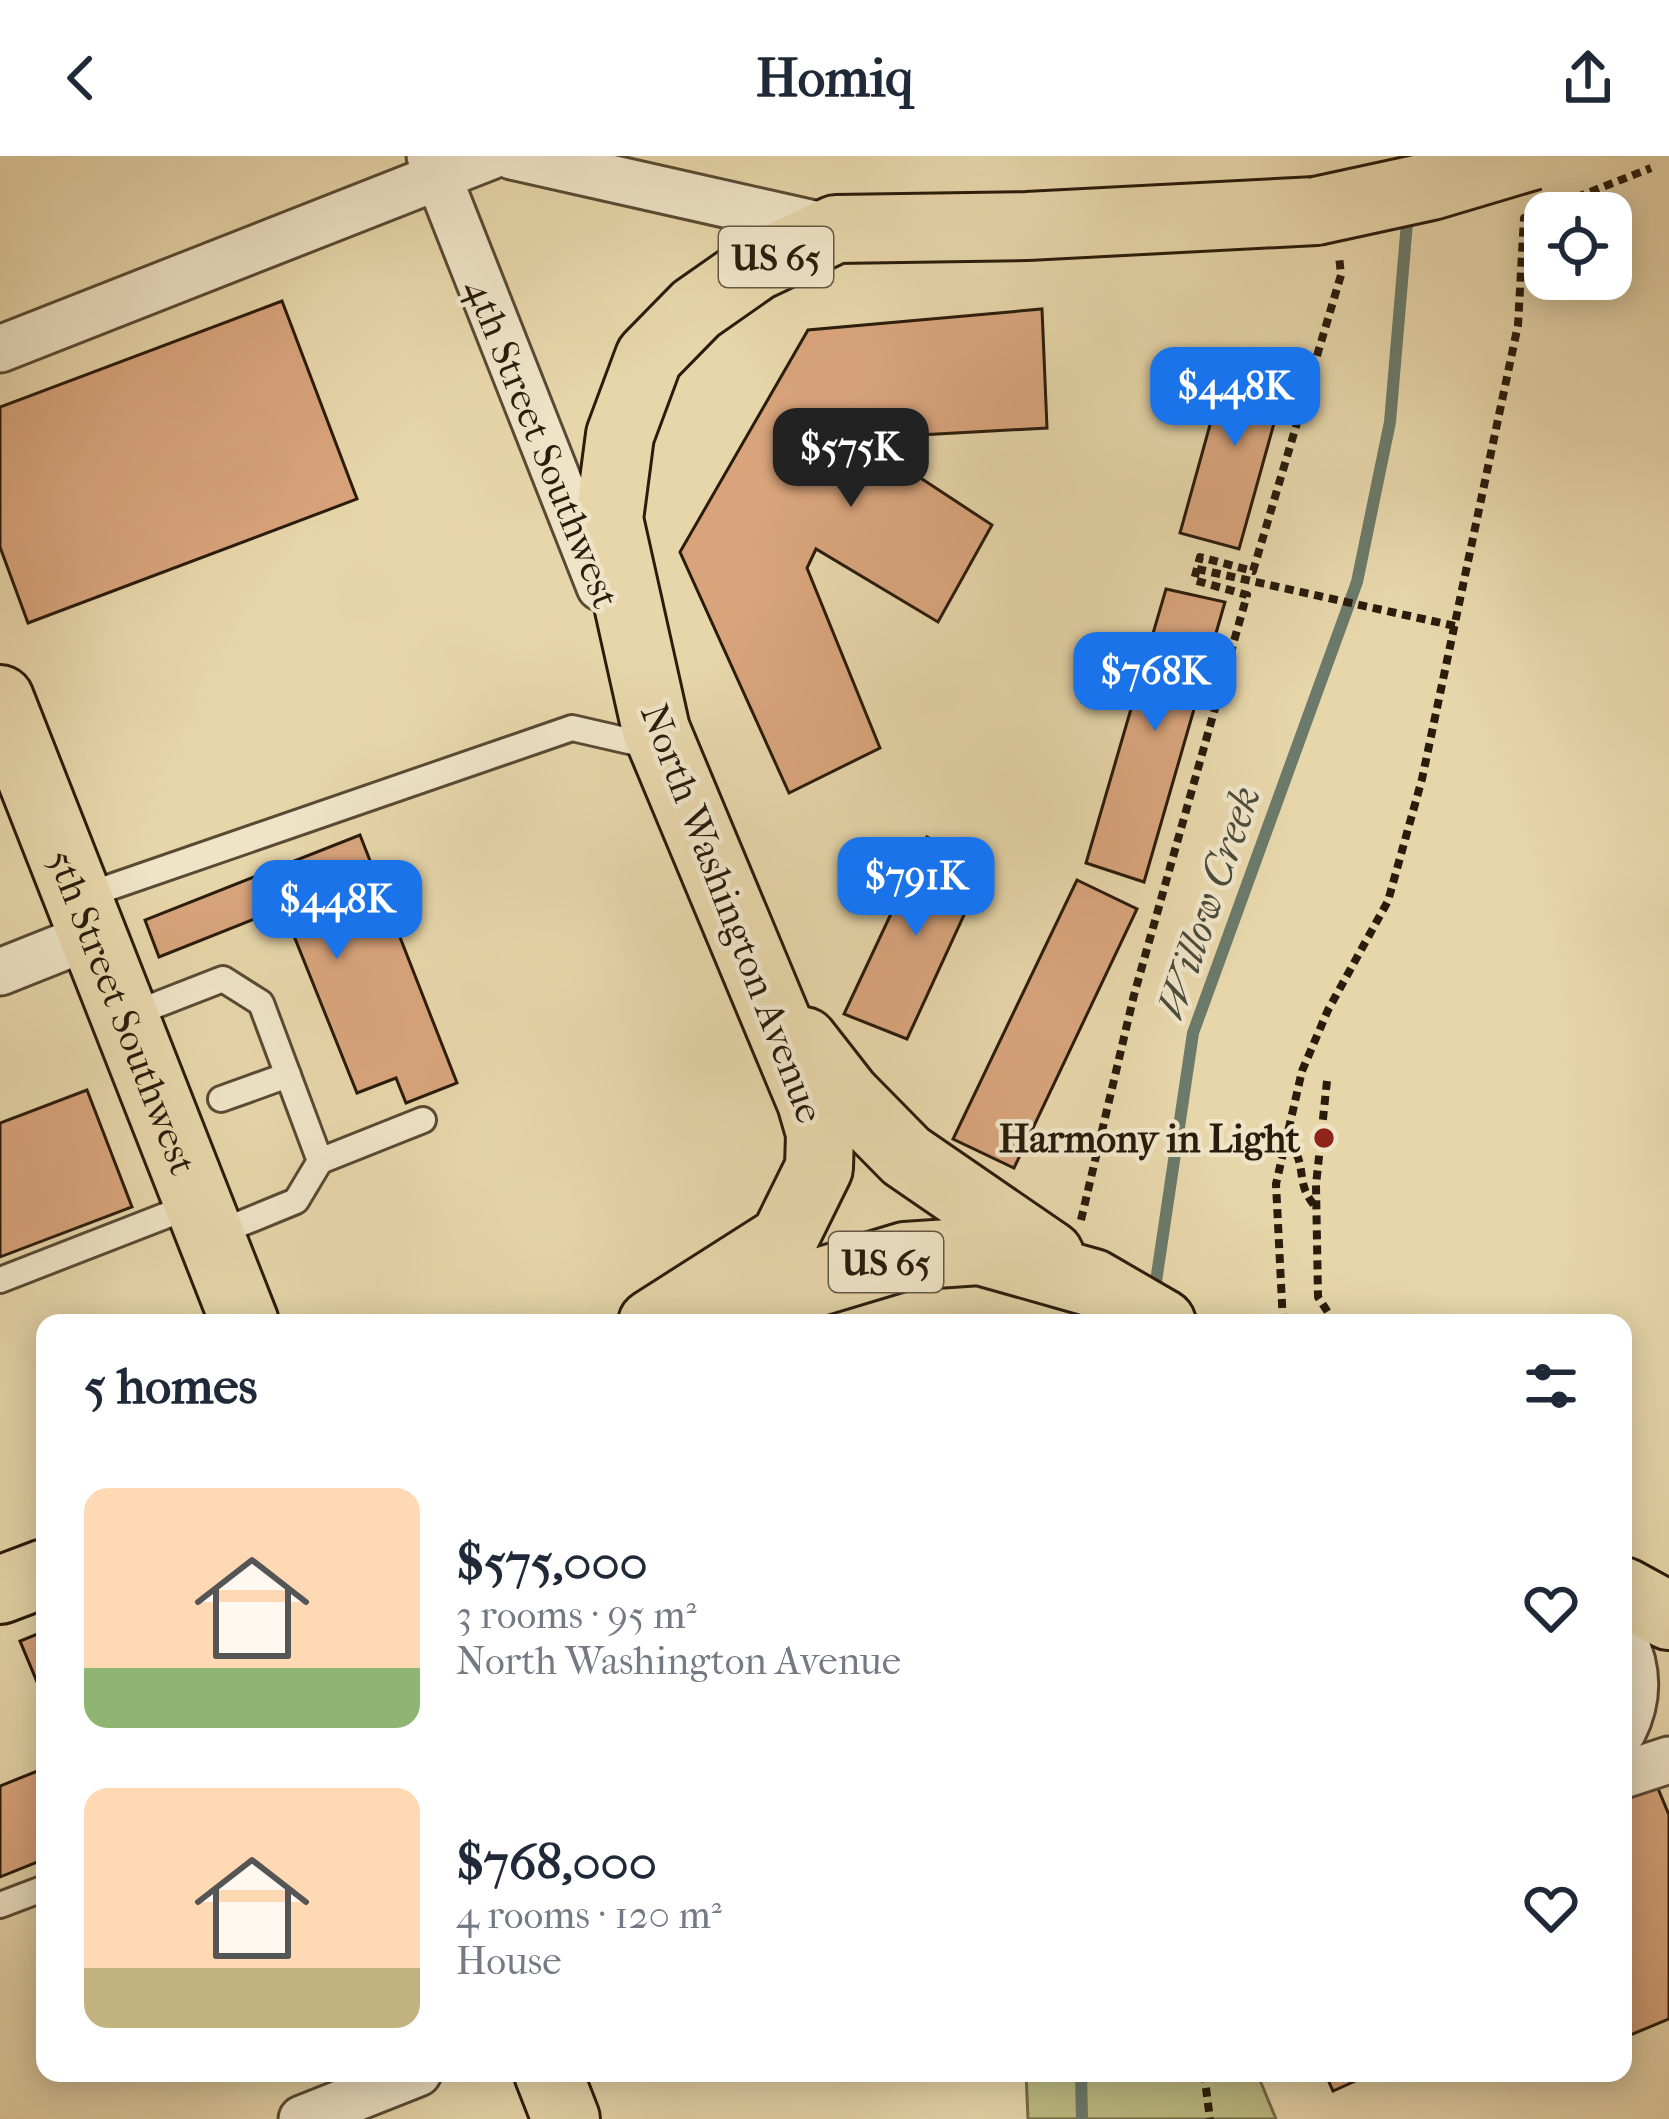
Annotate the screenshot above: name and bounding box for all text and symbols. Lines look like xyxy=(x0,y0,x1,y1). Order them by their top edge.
icon: back xyxy=(48,45,114,111)
icon: share xyxy=(1555,45,1621,111)
text: Homiq xyxy=(756,47,913,110)
map controls xyxy=(1524,192,1632,300)
button: locate xyxy=(1524,192,1632,300)
road number: US 65 xyxy=(719,227,833,287)
street label: 4th Street Southwest xyxy=(455,272,629,615)
pin: $448K xyxy=(1151,347,1319,449)
text: $448K xyxy=(1177,363,1293,409)
pin: $575K xyxy=(767,408,935,510)
text: $575K xyxy=(800,424,902,470)
pin: $768K xyxy=(1071,632,1239,734)
text: $768K xyxy=(1100,648,1210,694)
street label: North Washington Avenue xyxy=(631,697,833,1129)
water label: Willow Creek xyxy=(1146,780,1271,1025)
pin: $791K xyxy=(832,837,1000,939)
street label: 5th Street Southwest xyxy=(37,843,206,1181)
text: $791K xyxy=(864,853,968,899)
pin: $448K xyxy=(253,860,421,962)
text: $448K xyxy=(279,876,395,922)
place label: Harmony in Light xyxy=(999,1116,1301,1162)
marker: Harmony in Light xyxy=(1311,1125,1337,1151)
road number: US 65 xyxy=(829,1232,943,1292)
icon: filters xyxy=(1518,1353,1584,1419)
text: 5 homes xyxy=(84,1356,257,1416)
text: $575,000 xyxy=(456,1532,648,1592)
icon: home xyxy=(180,1536,324,1680)
icon: heart xyxy=(1518,1575,1584,1641)
text: 3 rooms · 95 m² xyxy=(456,1592,697,1638)
text: North Washington Avenue xyxy=(456,1638,901,1684)
text: $768,000 xyxy=(456,1832,657,1892)
icon: home xyxy=(180,1836,324,1980)
icon: heart xyxy=(1518,1875,1584,1941)
text: 4 rooms · 120 m² xyxy=(456,1892,722,1938)
text: House xyxy=(456,1938,562,1984)

